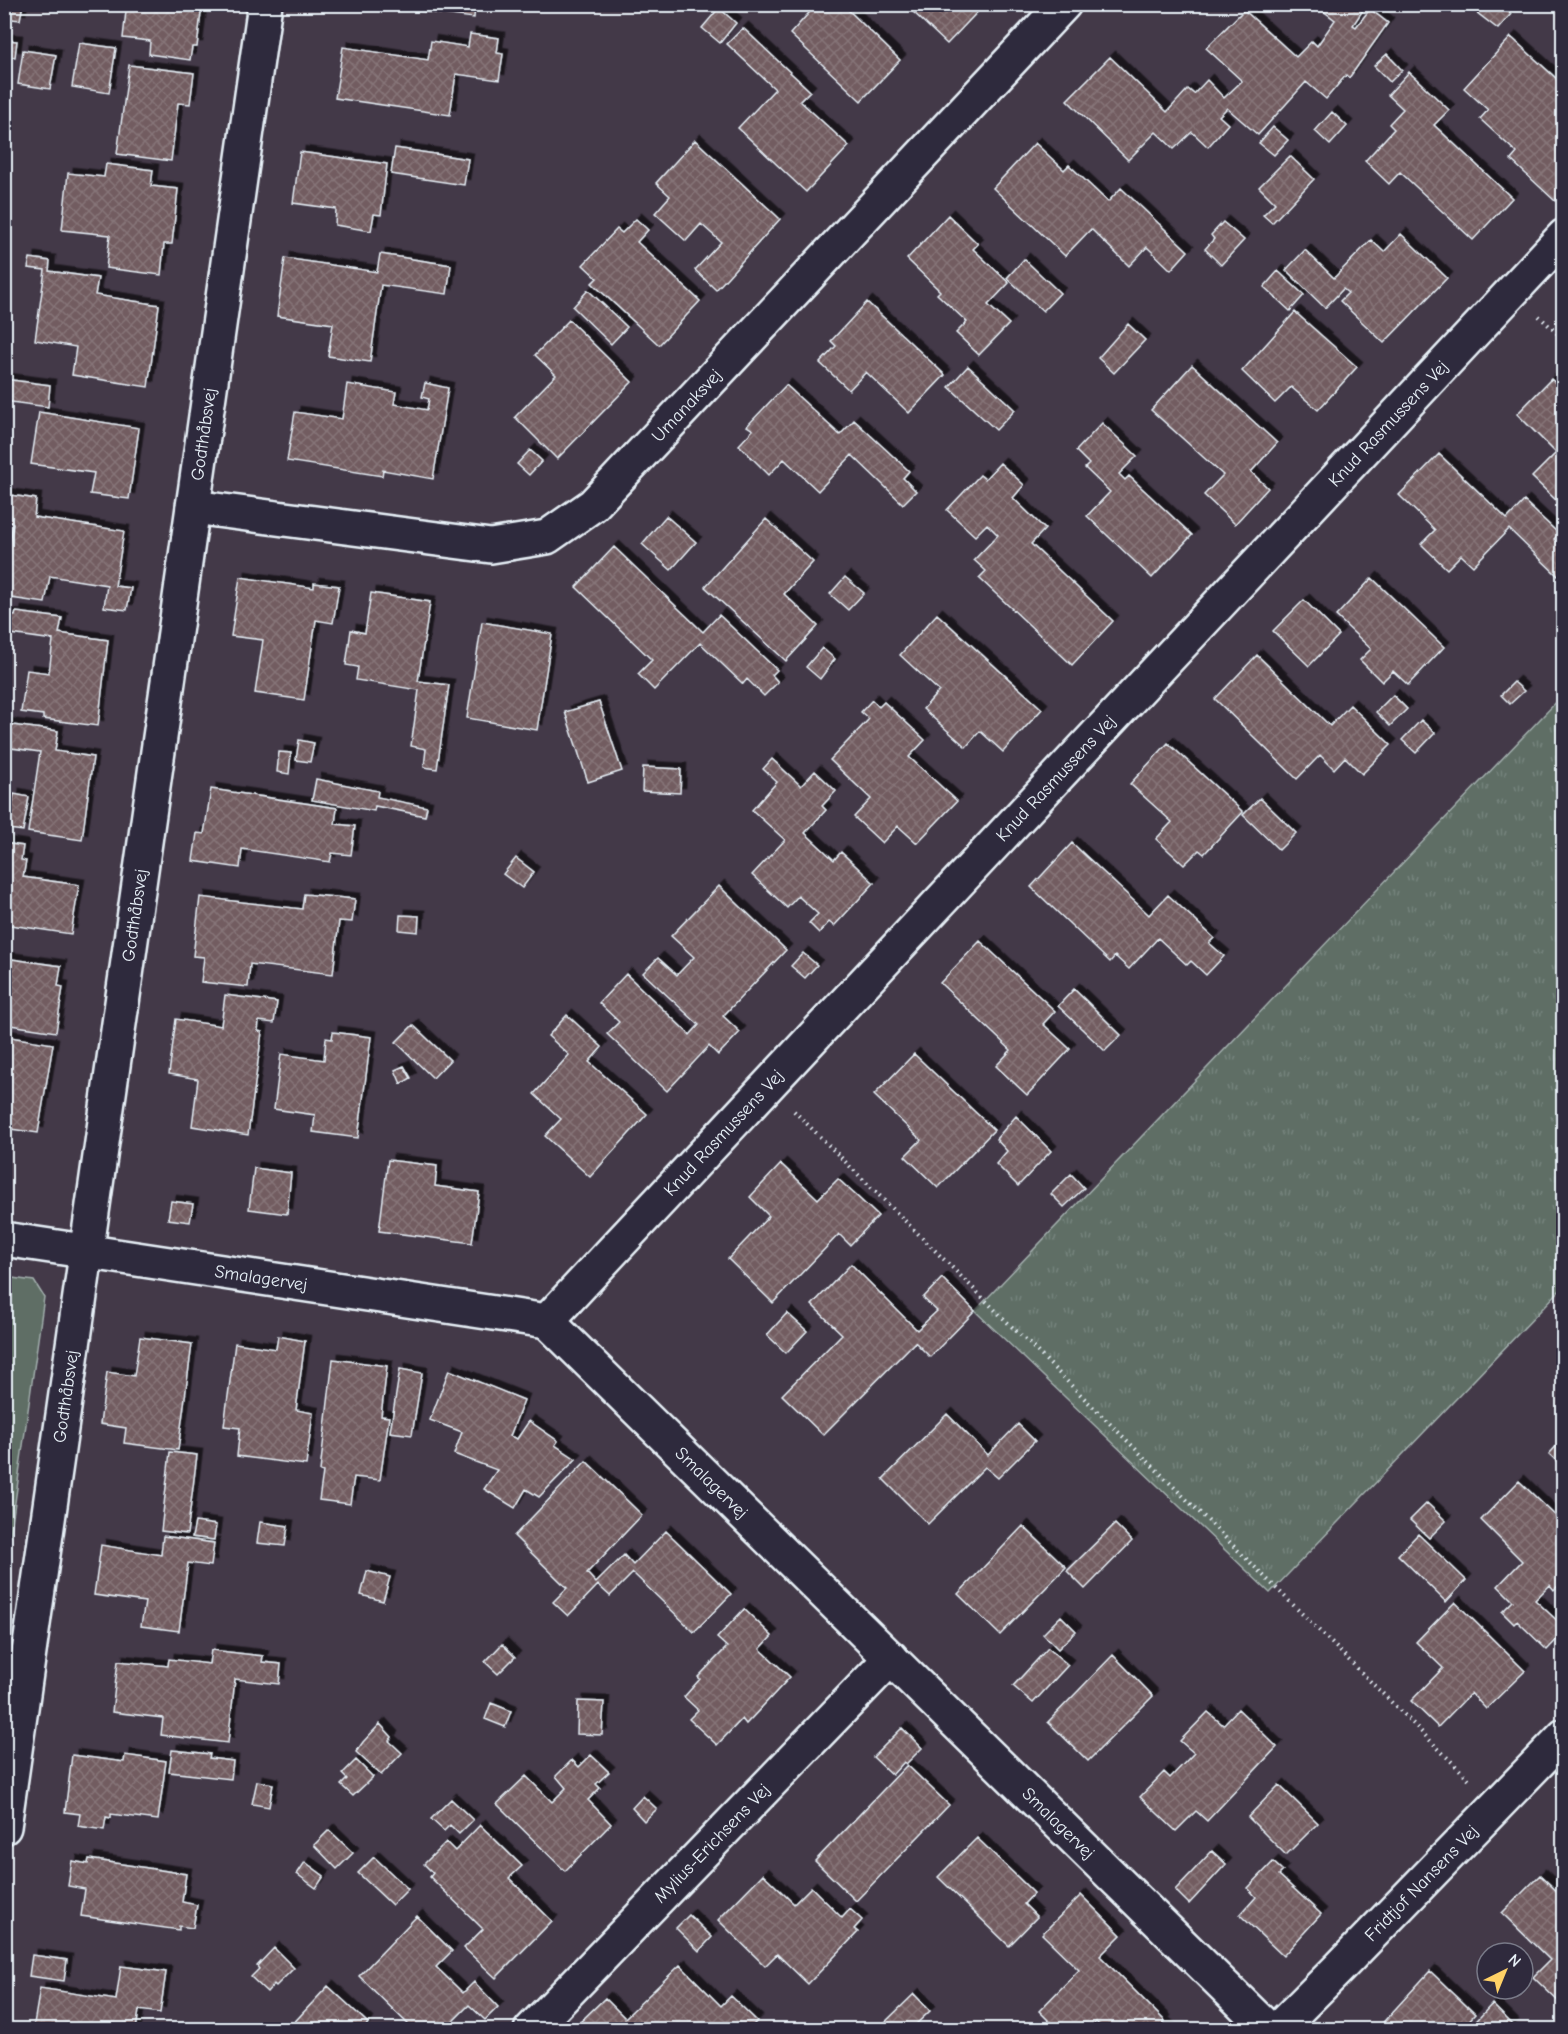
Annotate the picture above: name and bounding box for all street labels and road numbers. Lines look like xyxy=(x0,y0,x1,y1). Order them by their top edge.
street label: Knud Rasmussens Vej xyxy=(1324,356,1453,492)
street label: Umanaksvej xyxy=(648,365,726,447)
street label: Godthåbsvej xyxy=(187,386,221,482)
street label: Knud Rasmussens Vej xyxy=(992,711,1120,846)
street label: Godthåbsvej xyxy=(118,868,152,963)
street label: Knud Rasmussens Vej xyxy=(660,1066,788,1201)
street label: Smalagervej xyxy=(213,1261,309,1296)
street label: Godthåbsvej xyxy=(49,1349,83,1444)
street label: Smalagervej xyxy=(671,1443,752,1523)
street label: Mylius-Erichsens Vej xyxy=(650,1780,774,1907)
street label: Smalagervej xyxy=(1017,1783,1099,1864)
street label: Fridtjof Nansens Vej xyxy=(1361,1821,1483,1946)

